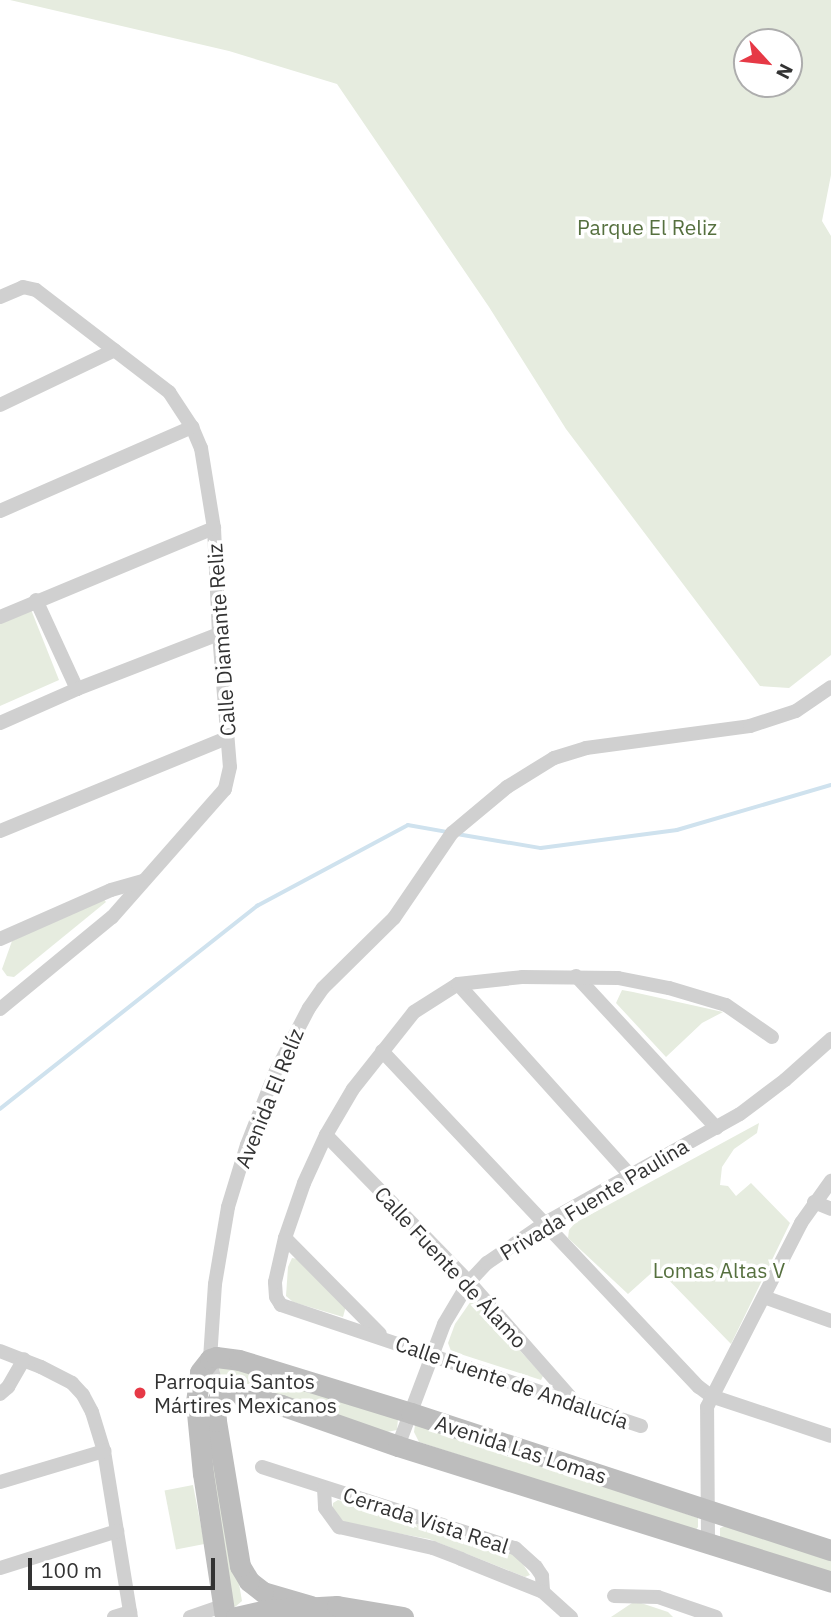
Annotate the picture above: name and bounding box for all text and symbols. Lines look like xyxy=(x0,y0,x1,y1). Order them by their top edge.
north arrow xyxy=(733,28,803,98)
text: N xyxy=(771,60,799,83)
park label: Parque El Reliz xyxy=(577,214,717,240)
street label: Calle Diamante Reliz xyxy=(202,543,240,737)
street label: Avenida El Relíz xyxy=(229,1024,309,1172)
street label: Privada Fuente Paulina xyxy=(495,1133,693,1265)
street label: Calle Fuente de Álamo xyxy=(370,1181,532,1353)
park label: Lomas Altas V xyxy=(653,1257,785,1283)
street label: Calle Fuente de Andalucía xyxy=(392,1330,632,1434)
place label: Parroquia Santos Mártires Mexicanos xyxy=(154,1368,337,1418)
marker: Parroquia Santos Mártires Mexicanos xyxy=(132,1385,148,1401)
street label: Avenida Las Lomas xyxy=(432,1409,610,1489)
street label: Cerrada Vista Real xyxy=(340,1481,512,1559)
scale bar xyxy=(32,1544,219,1588)
text: 100 m xyxy=(41,1556,102,1584)

